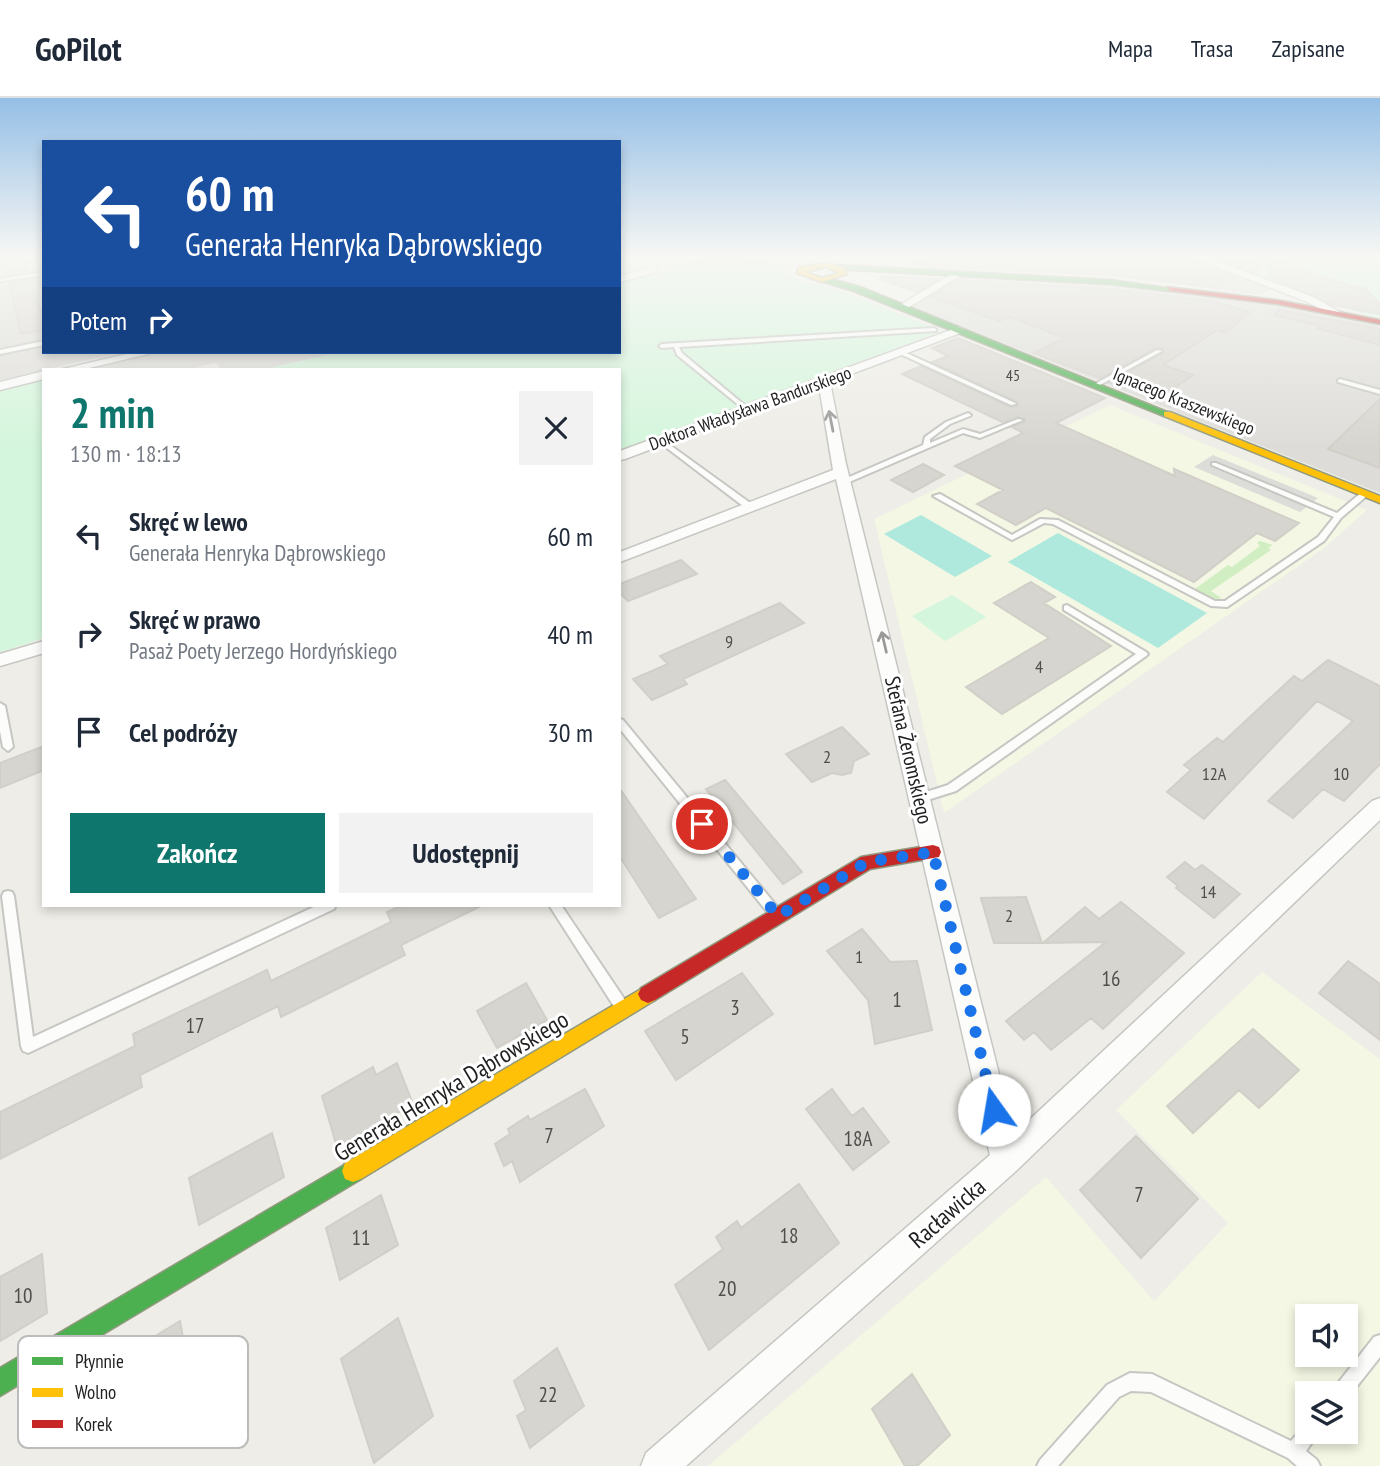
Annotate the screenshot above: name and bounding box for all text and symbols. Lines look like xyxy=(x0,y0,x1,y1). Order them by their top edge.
text: GoPilot xyxy=(35,27,122,70)
text: Mapa xyxy=(1108,33,1153,64)
text: Trasa xyxy=(1191,33,1233,64)
text: Zapisane xyxy=(1271,33,1345,64)
text: 60 m xyxy=(185,161,274,225)
icon: left xyxy=(70,168,161,259)
text: Generała Henryka Dąbrowskiego xyxy=(185,223,543,265)
icon: right xyxy=(141,301,179,339)
text: Potem xyxy=(70,304,127,337)
street label: Doktora Władysława Bandurskiego xyxy=(646,361,854,455)
street label: Ignacego Kraszewskiego xyxy=(1110,362,1258,440)
house number: 45 xyxy=(1006,365,1020,385)
text: 2 min xyxy=(70,385,155,440)
button: close xyxy=(519,391,593,465)
one-way arrow xyxy=(824,410,838,433)
text: 130 m · 18:13 xyxy=(70,439,182,468)
text: Skręć w lewo xyxy=(129,505,248,538)
icon: left xyxy=(70,517,108,555)
text: 60 m xyxy=(547,520,593,553)
text: Generała Henryka Dąbrowskiego xyxy=(129,538,386,567)
text: Skręć w prawo xyxy=(129,603,260,636)
icon: right xyxy=(70,615,108,653)
text: 40 m xyxy=(547,618,593,651)
house number: 9 xyxy=(725,630,733,653)
one-way arrow xyxy=(877,631,890,654)
text: Pasaż Poety Jerzego Hordyńskiego xyxy=(129,636,397,665)
house number: 4 xyxy=(1035,655,1043,678)
street label: Stefana Żeromskiego xyxy=(879,673,939,827)
icon: arrive xyxy=(70,713,108,751)
text: Cel podróży xyxy=(129,716,237,749)
text: 30 m xyxy=(547,716,593,749)
house number: 2 xyxy=(823,745,831,768)
house number: 12A xyxy=(1202,762,1227,785)
house number: 10 xyxy=(1333,762,1349,785)
pin xyxy=(672,794,732,854)
icon: arrive xyxy=(683,805,721,843)
button: Zakończ xyxy=(70,813,325,893)
button: Udostępnij xyxy=(339,813,593,893)
house number: 14 xyxy=(1200,880,1216,903)
house number: 2 xyxy=(1005,904,1013,927)
house number: 1 xyxy=(855,945,863,968)
house number: 16 xyxy=(1102,965,1120,992)
house number: 1 xyxy=(892,986,902,1013)
house number: 3 xyxy=(730,994,740,1021)
street label: Generała Henryka Dąbrowskiego xyxy=(328,1004,574,1168)
house number: 17 xyxy=(186,1012,204,1039)
house number: 5 xyxy=(680,1023,690,1050)
position arrow xyxy=(957,1073,1031,1147)
house number: 7 xyxy=(544,1122,554,1149)
house number: 18A xyxy=(844,1125,872,1152)
street label: Racławicka xyxy=(902,1171,992,1255)
house number: 7 xyxy=(1134,1181,1144,1208)
house number: 18 xyxy=(780,1222,798,1249)
house number: 11 xyxy=(352,1224,370,1251)
house number: 20 xyxy=(718,1275,736,1302)
house number: 10 xyxy=(14,1282,32,1309)
map controls xyxy=(1295,1304,1358,1444)
button: sound xyxy=(1295,1304,1358,1367)
legend xyxy=(18,1336,248,1448)
text: Płynnie xyxy=(75,1349,124,1373)
text: Wolno xyxy=(75,1380,116,1404)
house number: 22 xyxy=(539,1381,557,1408)
button: layers xyxy=(1295,1381,1358,1444)
text: Korek xyxy=(75,1412,113,1436)

